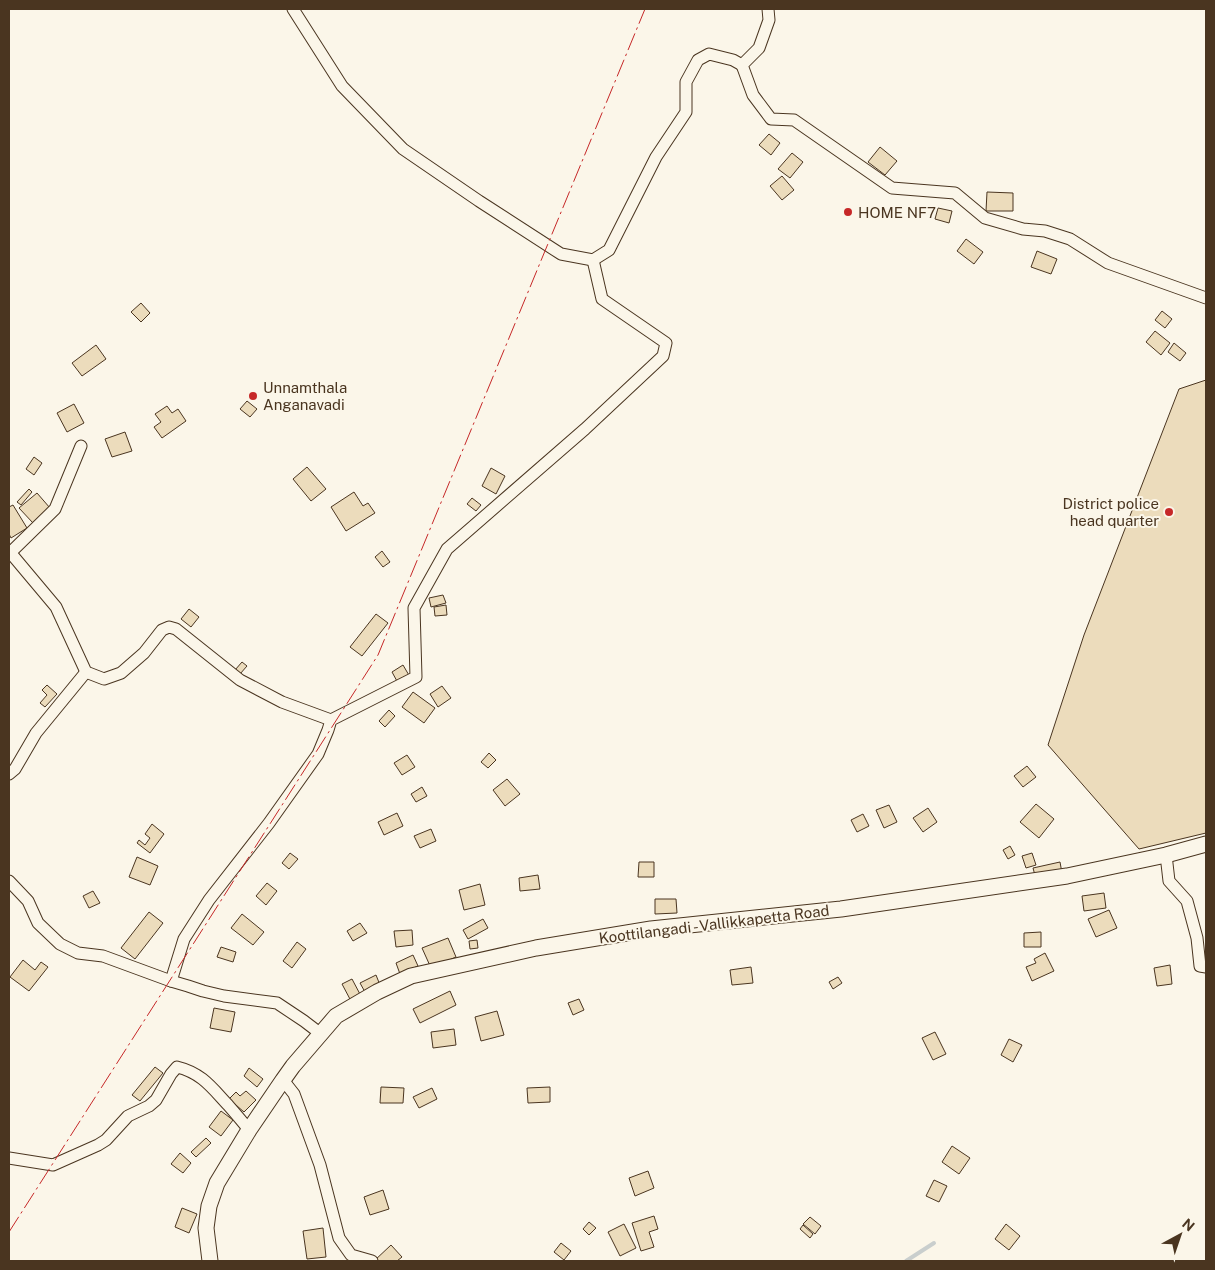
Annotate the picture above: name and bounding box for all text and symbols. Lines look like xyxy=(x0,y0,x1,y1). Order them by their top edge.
place label: HOME NF7 xyxy=(858,204,936,221)
marker: HOME NF7 xyxy=(842,206,854,218)
place label: Unnamthala Anganavadi xyxy=(263,379,347,413)
marker: Unnamthala Anganavadi xyxy=(247,390,259,402)
place label: District police head quarter xyxy=(1063,495,1159,529)
marker: District police head quarter xyxy=(1163,506,1175,518)
street label: Koottilangadi - Vallikkapetta Road xyxy=(598,901,830,947)
north arrow xyxy=(1155,1210,1205,1260)
text: N xyxy=(1179,1215,1198,1235)

